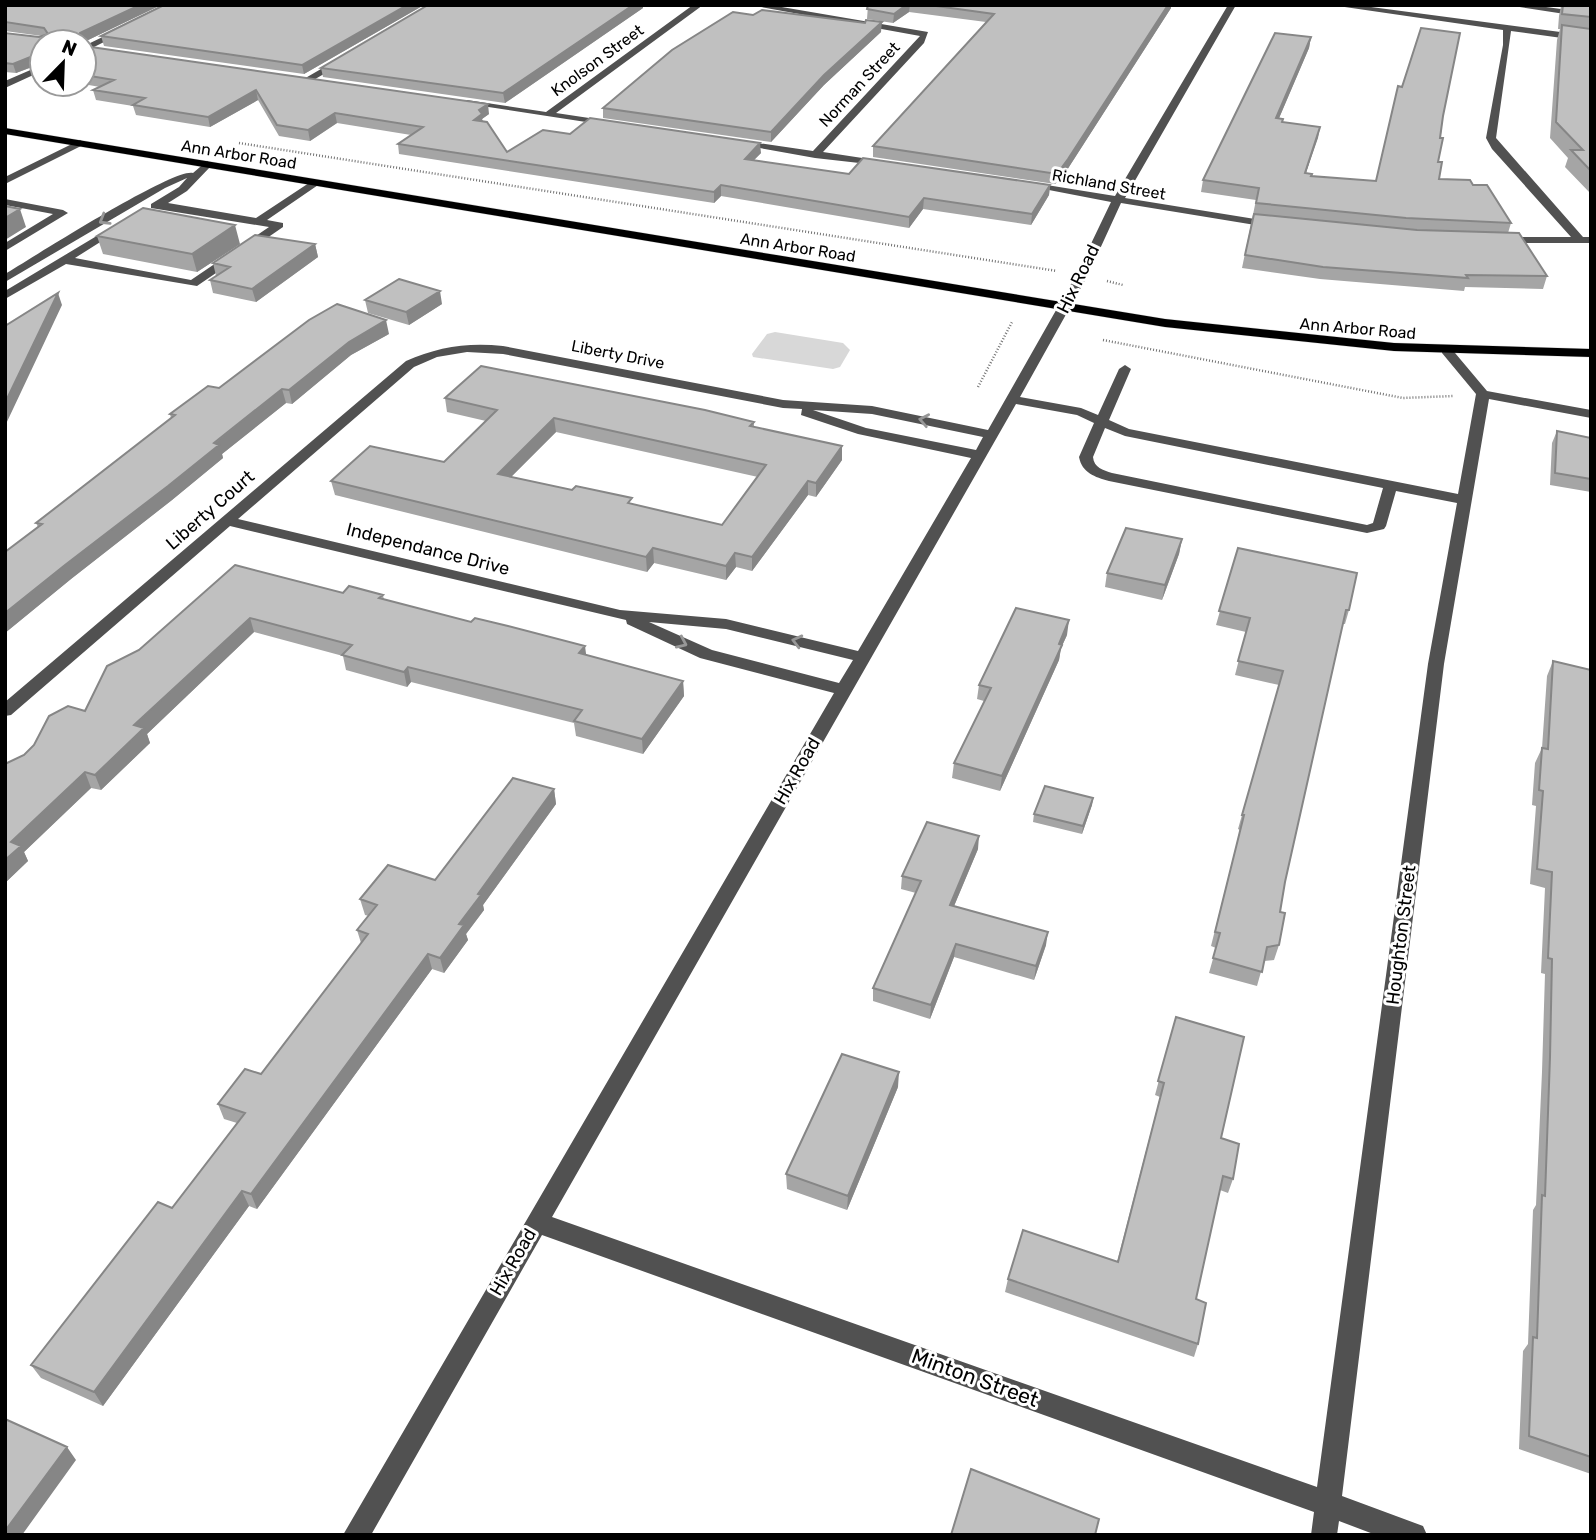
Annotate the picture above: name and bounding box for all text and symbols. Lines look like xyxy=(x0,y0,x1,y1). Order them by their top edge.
street label: Knolson Street xyxy=(547,21,647,100)
north arrow xyxy=(28,28,98,98)
text: N xyxy=(59,35,80,61)
street label: Norman Street xyxy=(815,38,904,131)
street label: Ann Arbor Road xyxy=(180,136,298,173)
street label: Richland Street xyxy=(1051,165,1167,204)
one-way arrow xyxy=(99,212,112,225)
street label: Ann Arbor Road xyxy=(739,229,857,266)
street label: Hix Road xyxy=(1052,241,1104,317)
street label: Ann Arbor Road xyxy=(1299,314,1417,343)
street label: Liberty Drive xyxy=(570,336,666,373)
one-way arrow xyxy=(918,414,930,429)
street label: Liberty Court xyxy=(161,466,259,554)
street label: Independance Drive xyxy=(344,518,512,580)
one-way arrow xyxy=(675,635,687,649)
one-way arrow xyxy=(791,635,803,650)
street label: Hix Road xyxy=(769,733,825,809)
street label: Houghton Street xyxy=(1382,864,1420,1006)
street label: Hix Road xyxy=(485,1224,541,1300)
street label: Minton Street xyxy=(908,1343,1042,1412)

